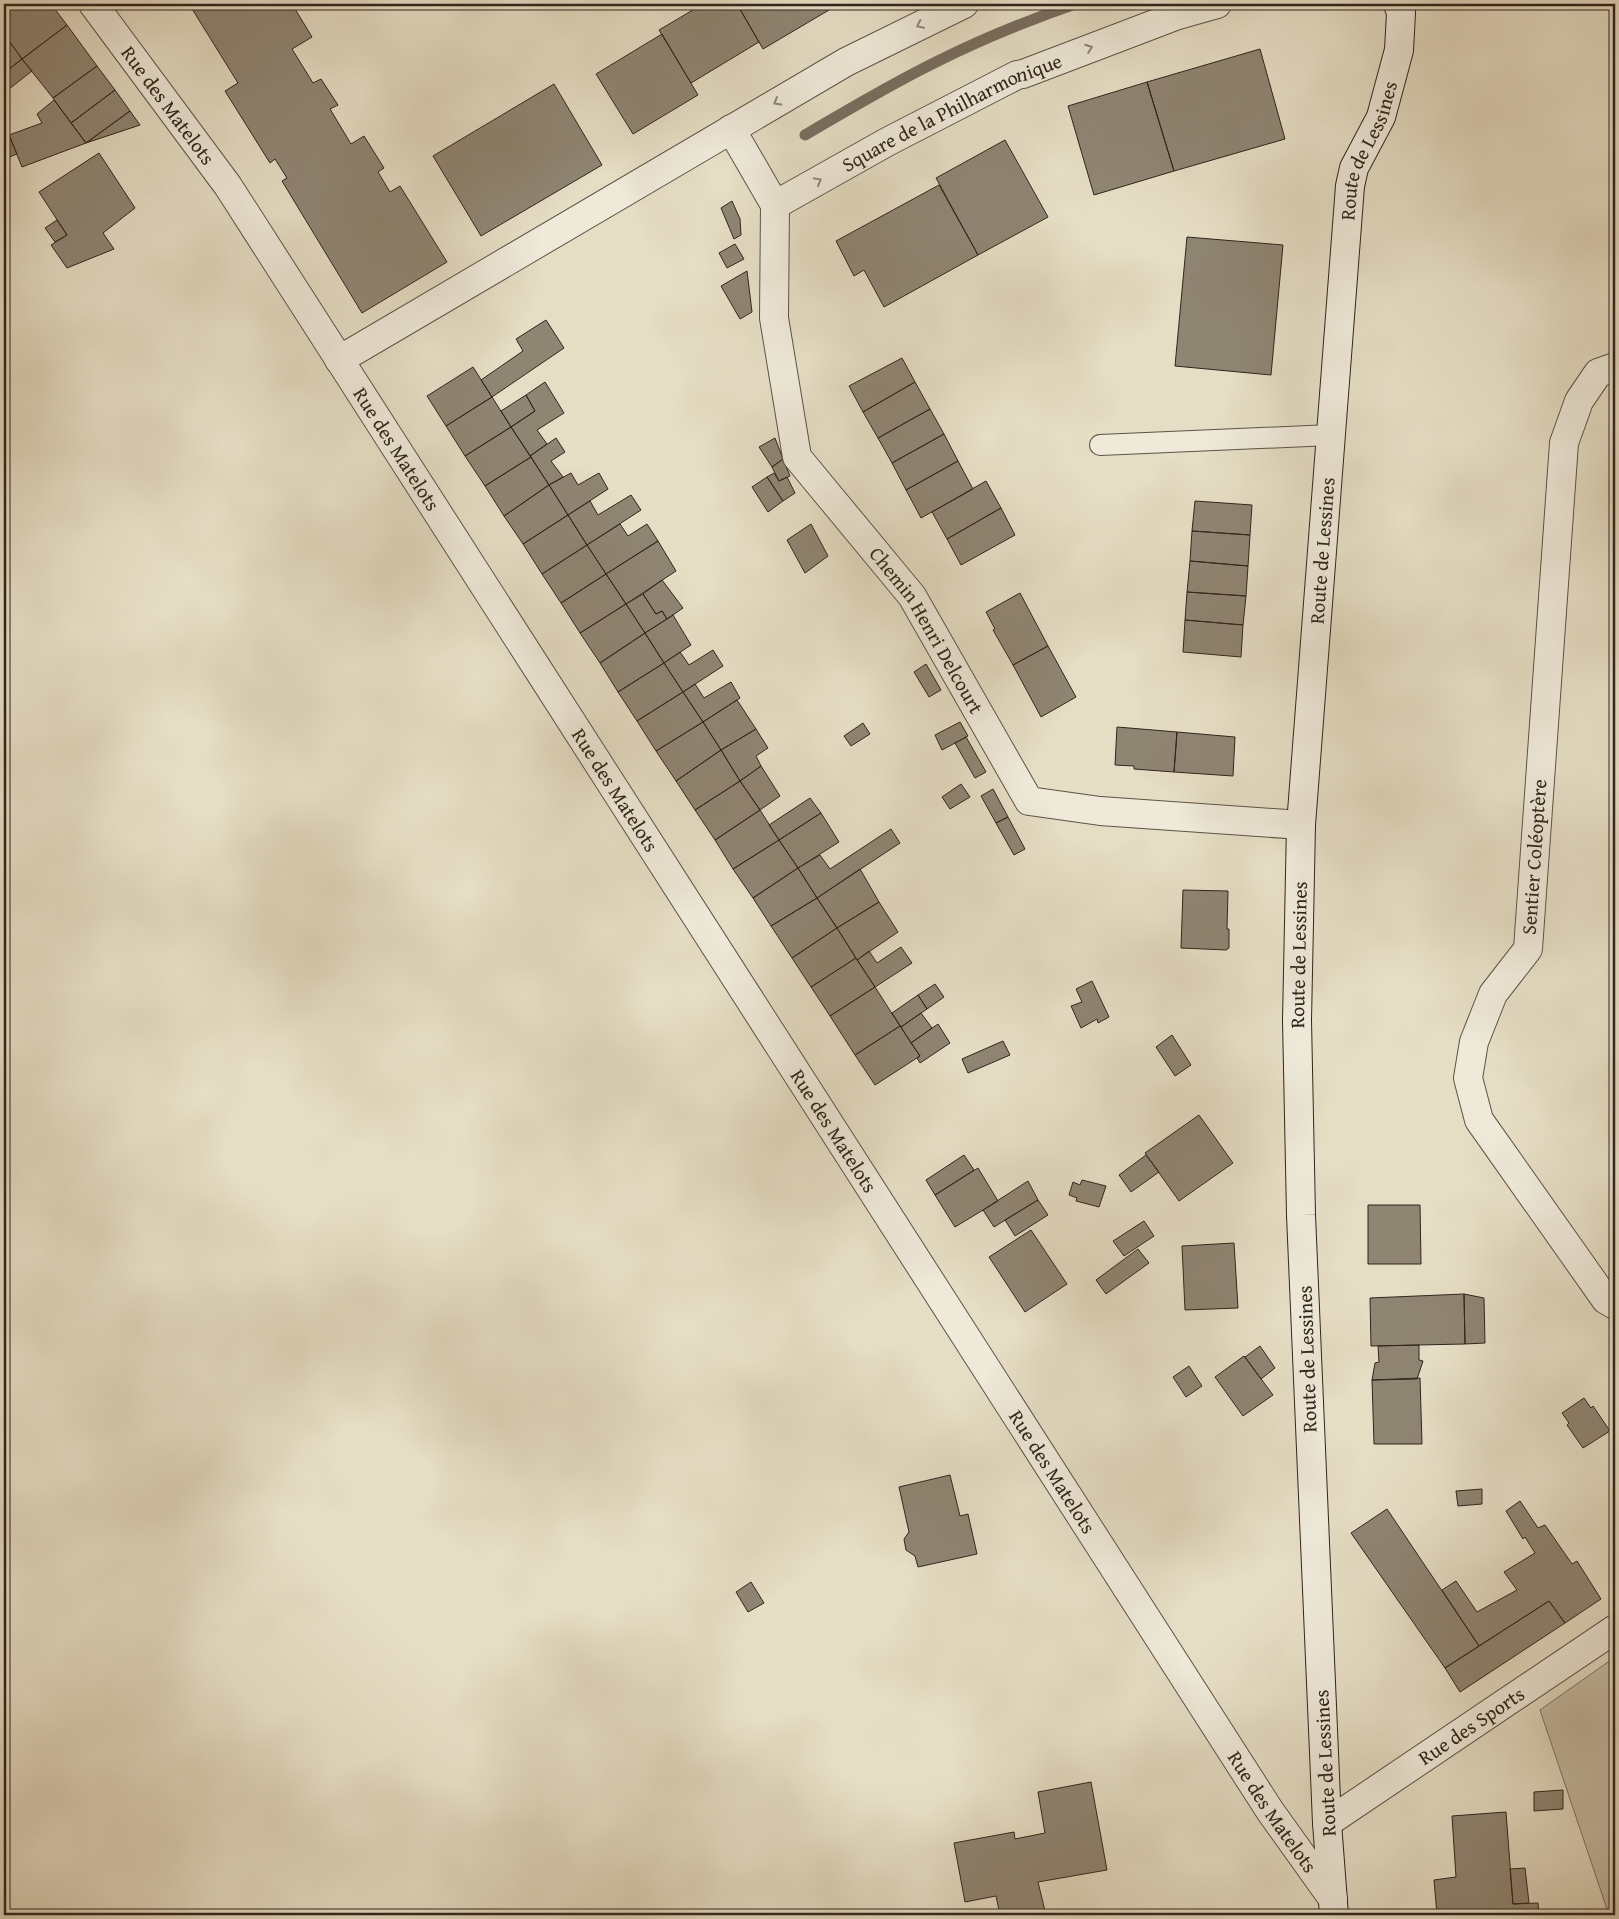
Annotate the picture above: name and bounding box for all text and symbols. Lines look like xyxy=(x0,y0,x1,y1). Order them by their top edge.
one-way arrow xyxy=(916,19,925,30)
street label: Rue des Matelots xyxy=(115,39,222,171)
one-way arrow xyxy=(1084,44,1092,54)
street label: Square de la Philharmonique xyxy=(836,46,1066,179)
street label: Route de Lessines xyxy=(1332,78,1404,221)
one-way arrow xyxy=(773,96,782,106)
one-way arrow xyxy=(812,177,821,187)
street label: Rue des Matelots xyxy=(347,381,448,516)
street label: Route de Lessines xyxy=(1301,476,1342,625)
street label: Chemin Henri Delcourt xyxy=(863,540,991,719)
street label: Rue des Matelots xyxy=(565,722,666,857)
street label: Sentier Coléoptère xyxy=(1514,778,1553,936)
street label: Route de Lessines xyxy=(1282,881,1314,1029)
street label: Rue des Matelots xyxy=(784,1063,885,1198)
street label: Route de Lessines xyxy=(1289,1285,1324,1433)
street label: Rue des Matelots xyxy=(1002,1404,1103,1539)
street label: Rue des Sports xyxy=(1412,1679,1530,1772)
street label: Route de Lessines xyxy=(1306,1689,1343,1837)
street label: Rue des Matelots xyxy=(1221,1745,1325,1878)

